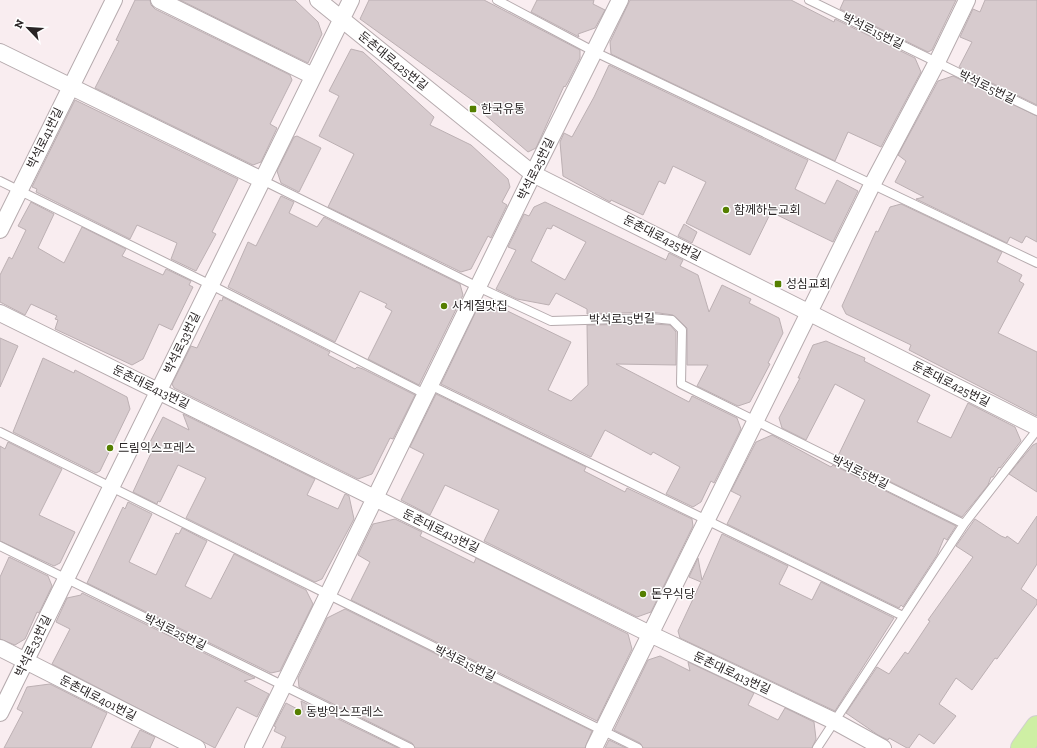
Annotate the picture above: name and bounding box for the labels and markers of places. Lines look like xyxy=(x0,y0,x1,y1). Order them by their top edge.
place label: 한국유통 xyxy=(481,102,525,116)
marker: 한국유통 xyxy=(468,104,478,114)
place label: 함께하는교회 xyxy=(734,203,800,217)
marker: 함께하는교회 xyxy=(721,205,731,215)
place label: 성심교회 xyxy=(786,277,830,291)
marker: 성심교회 xyxy=(773,279,783,289)
place label: 사계절맛집 xyxy=(452,299,507,313)
marker: 사계절맛집 xyxy=(439,301,449,311)
place label: 드림익스프레스 xyxy=(118,441,195,455)
marker: 드림익스프레스 xyxy=(105,443,115,453)
place label: 돈우식당 xyxy=(651,587,695,601)
marker: 돈우식당 xyxy=(638,589,648,599)
place label: 동방익스프레스 xyxy=(306,705,383,719)
marker: 동방익스프레스 xyxy=(293,707,303,717)

